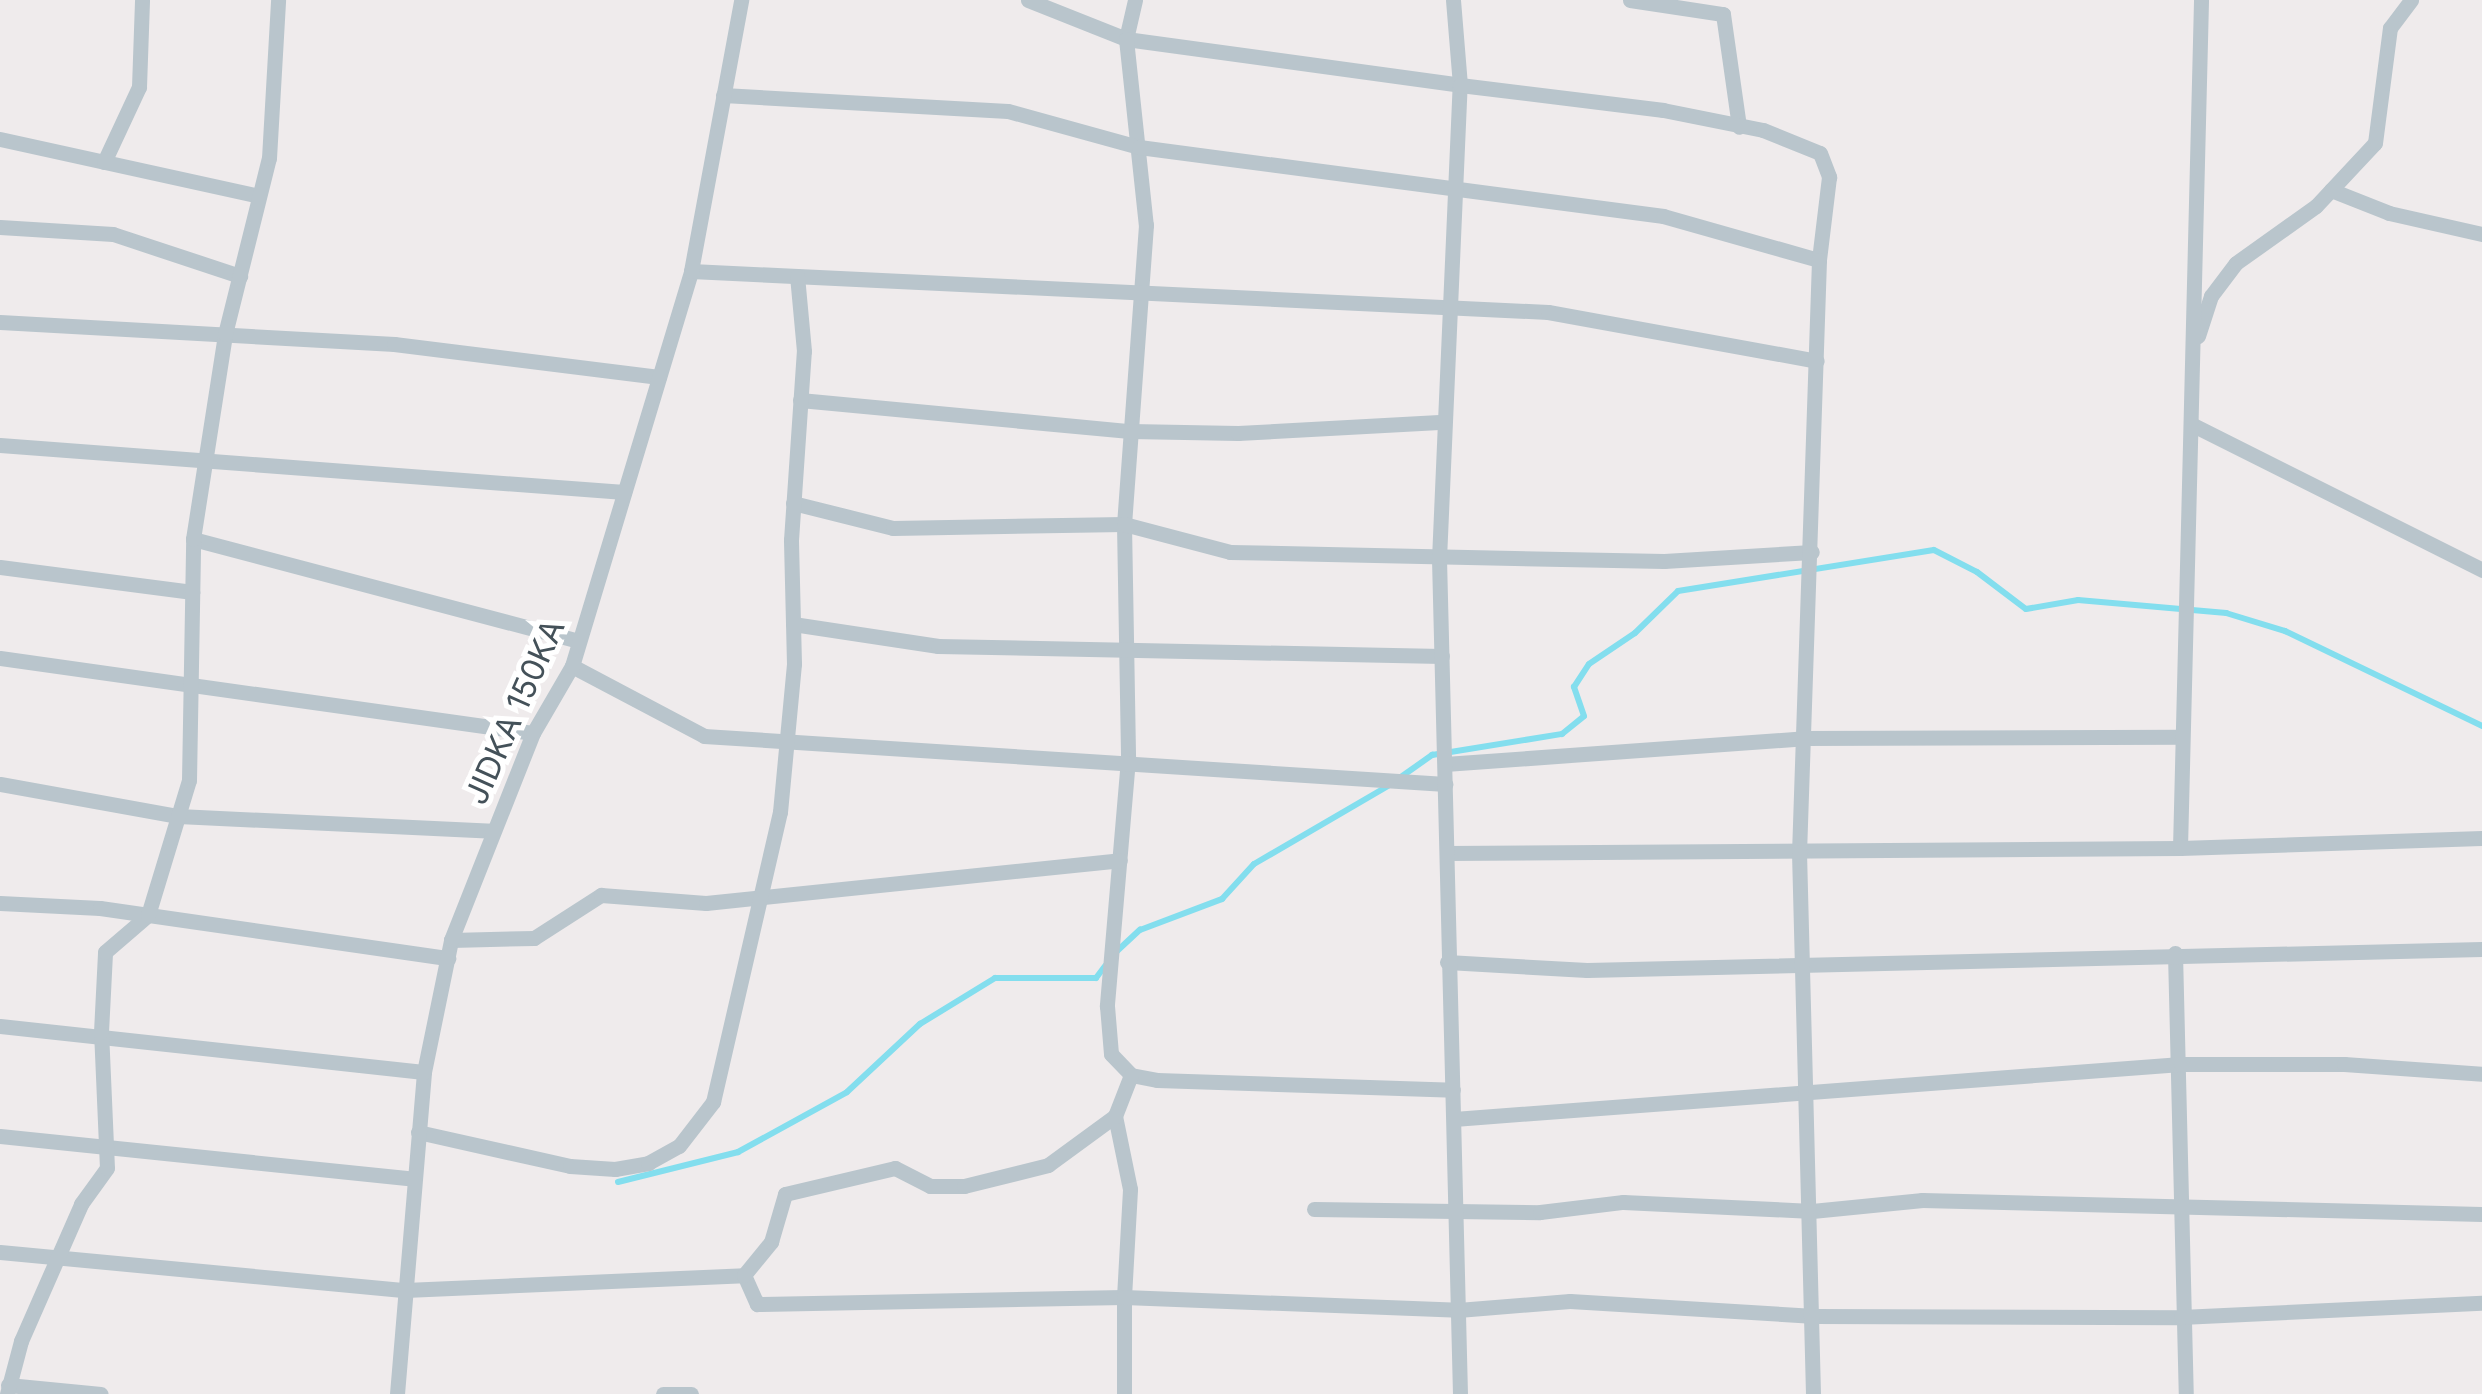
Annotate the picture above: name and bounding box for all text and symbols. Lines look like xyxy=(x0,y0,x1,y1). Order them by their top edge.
street label: JIDKA 150KA xyxy=(457,613,573,811)

